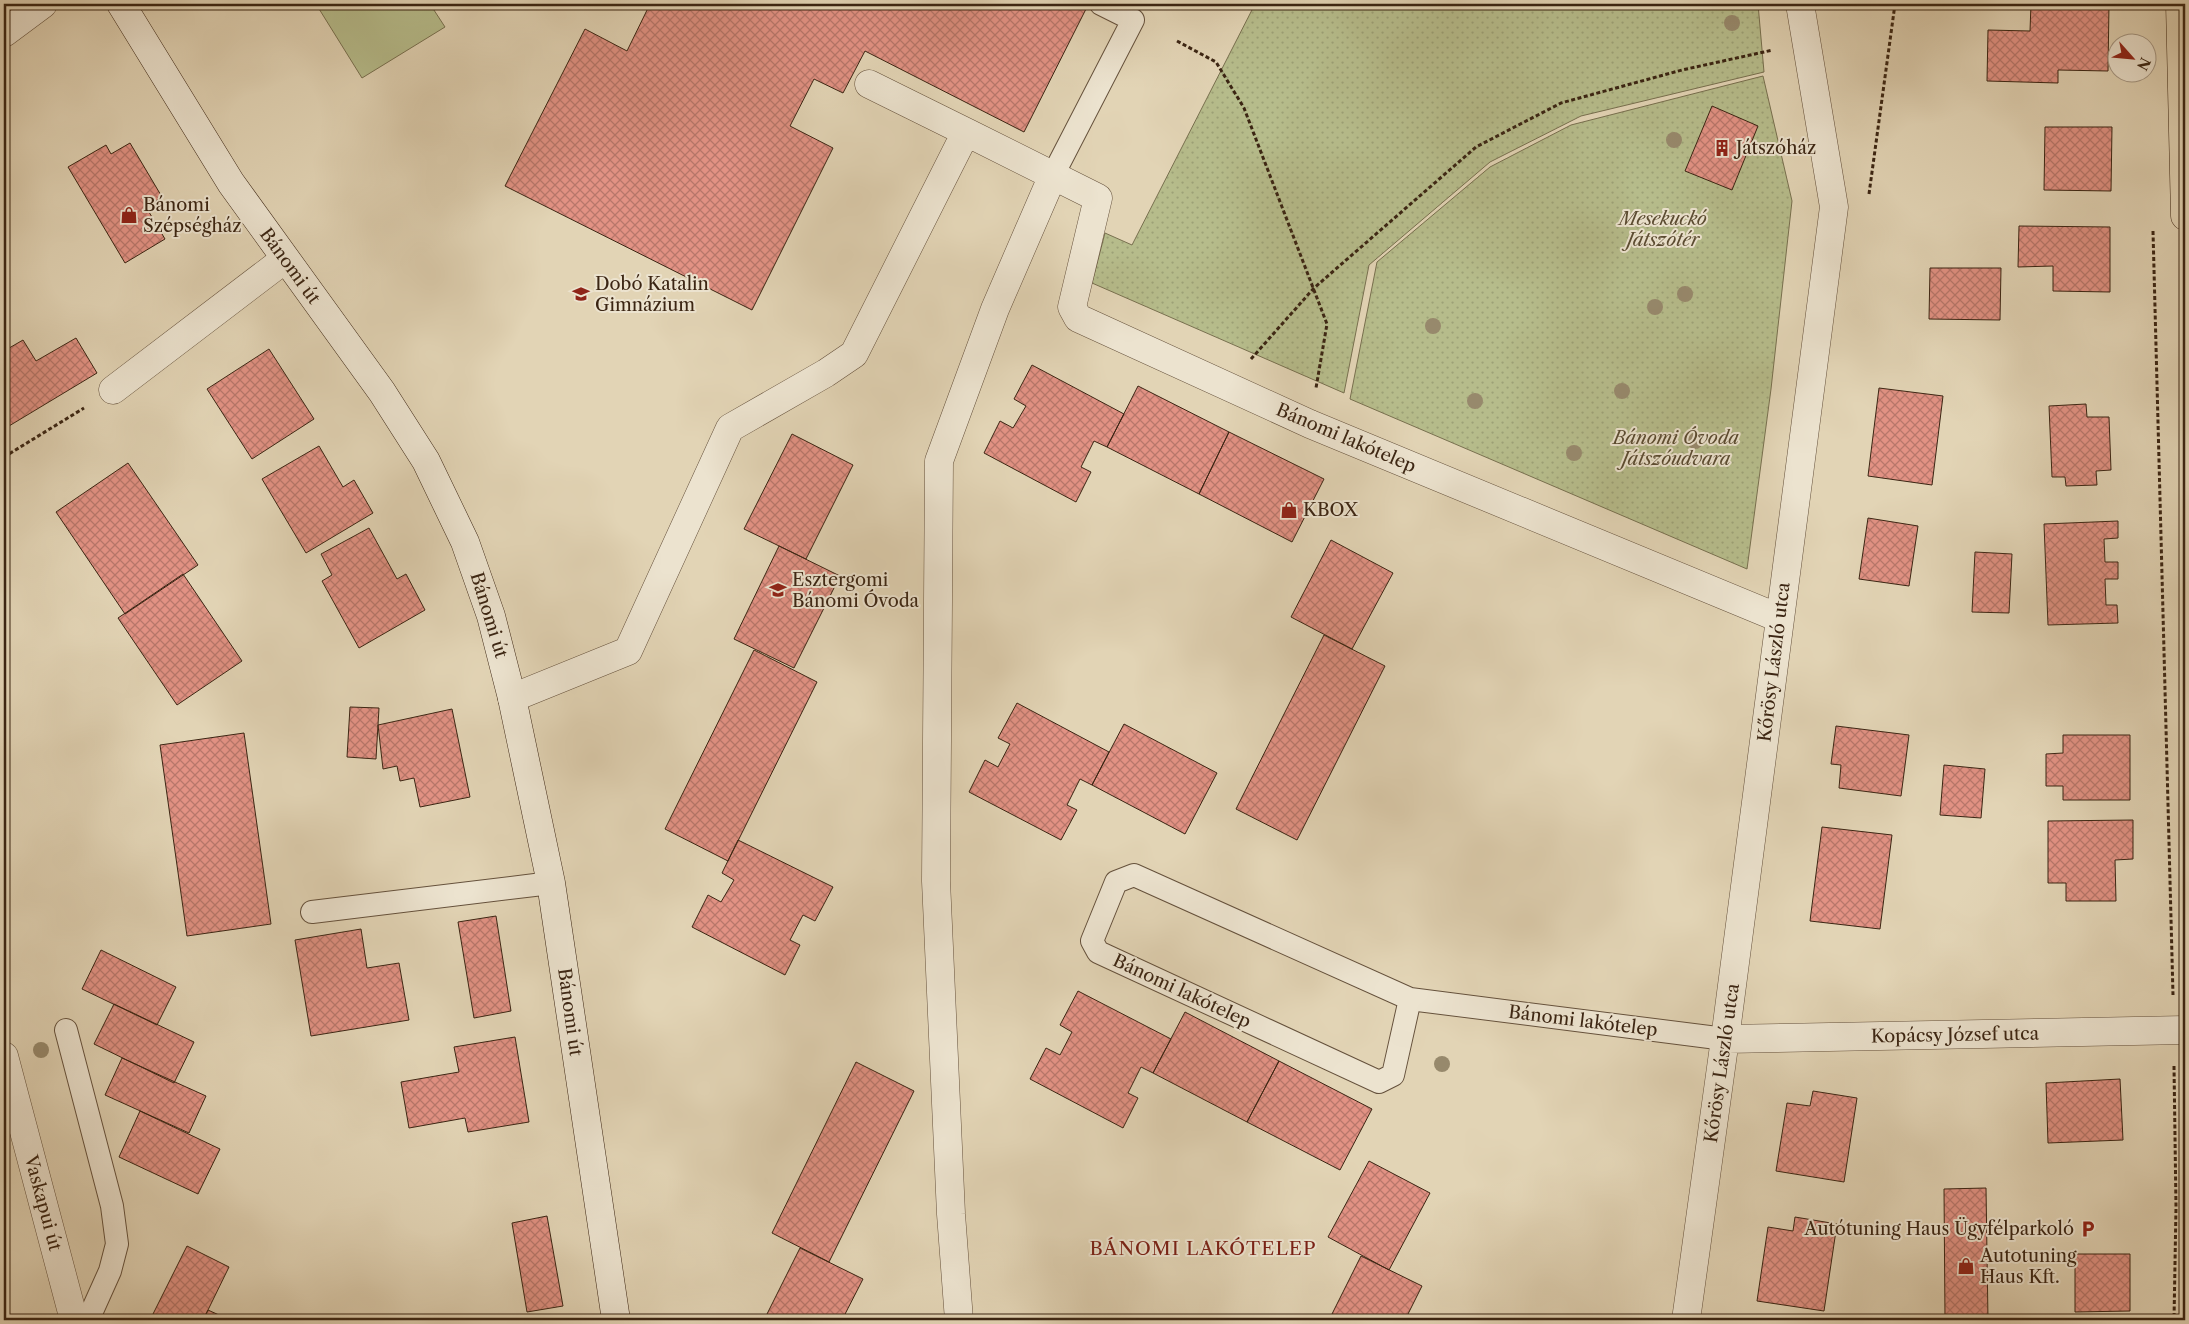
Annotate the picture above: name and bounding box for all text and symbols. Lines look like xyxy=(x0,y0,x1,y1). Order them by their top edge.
north arrow xyxy=(2106,32,2156,82)
text: N xyxy=(2133,54,2154,73)
place label: Játszóház xyxy=(1733,137,1816,159)
building icon: Játszóház xyxy=(1712,138,1732,158)
place label: Bánomi Szépségház xyxy=(143,194,242,237)
shop icon: Bánomi Szépségház xyxy=(119,205,139,225)
park label: Mesekuckó Játszótér xyxy=(1617,208,1708,251)
street label: Bánomi út xyxy=(255,224,325,309)
place label: Dobó Katalin Gimnázium xyxy=(595,273,709,316)
school or university icon: Dobó Katalin Gimnázium xyxy=(571,284,591,304)
street label: Bánomi lakótelep xyxy=(1273,399,1419,477)
park label: Bánomi Óvoda Játszóudvara xyxy=(1611,426,1739,470)
place label: KBOX xyxy=(1303,499,1359,521)
shop icon: KBOX xyxy=(1279,500,1299,520)
street label: Bánomi út xyxy=(466,569,513,661)
place label: Esztergomi Bánomi Óvoda xyxy=(792,569,920,612)
school or university icon: Esztergomi Bánomi Óvoda xyxy=(768,580,788,600)
street label: Kőrösy László utca xyxy=(1753,580,1795,743)
street label: Bánomi lakótelep xyxy=(1109,949,1255,1033)
street label: Bánomi út xyxy=(553,967,587,1058)
street label: Kőrösy László utca xyxy=(1700,981,1744,1144)
street label: Bánomi lakótelep xyxy=(1507,1001,1659,1041)
street label: Kopácsy József utca xyxy=(1871,1023,2040,1047)
street label: Vaskapui út xyxy=(19,1152,66,1254)
place label: Autótuning Haus Ügyfélparkoló xyxy=(1803,1217,2074,1240)
parking icon: Autótuning Haus Ügyfélparkoló xyxy=(2078,1219,2098,1239)
district label: BÁNOMI LAKÓTELEP xyxy=(1090,1237,1316,1260)
place label: Autotuning Haus Kft. xyxy=(1979,1245,2077,1288)
shop icon: Autotuning Haus Kft. xyxy=(1956,1256,1976,1276)

